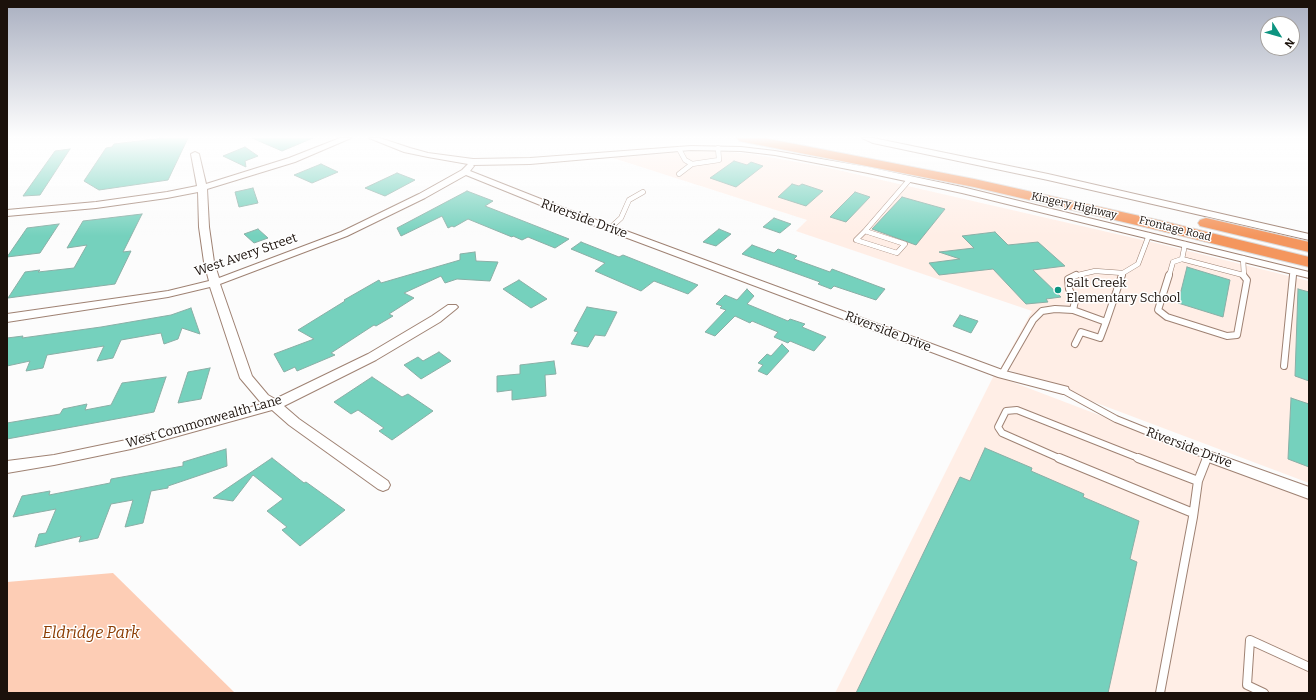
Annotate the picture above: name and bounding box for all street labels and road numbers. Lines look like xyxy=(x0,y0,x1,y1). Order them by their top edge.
street label: Kingery Highway xyxy=(1030,190,1118,222)
street label: Riverside Drive xyxy=(539,196,629,242)
street label: Frontage Road xyxy=(1138,214,1212,244)
street label: West Avery Street xyxy=(193,230,299,280)
street label: Riverside Drive xyxy=(843,308,933,356)
street label: West Commonwealth Lane xyxy=(124,392,284,452)
street label: Riverside Drive xyxy=(1144,424,1234,472)

